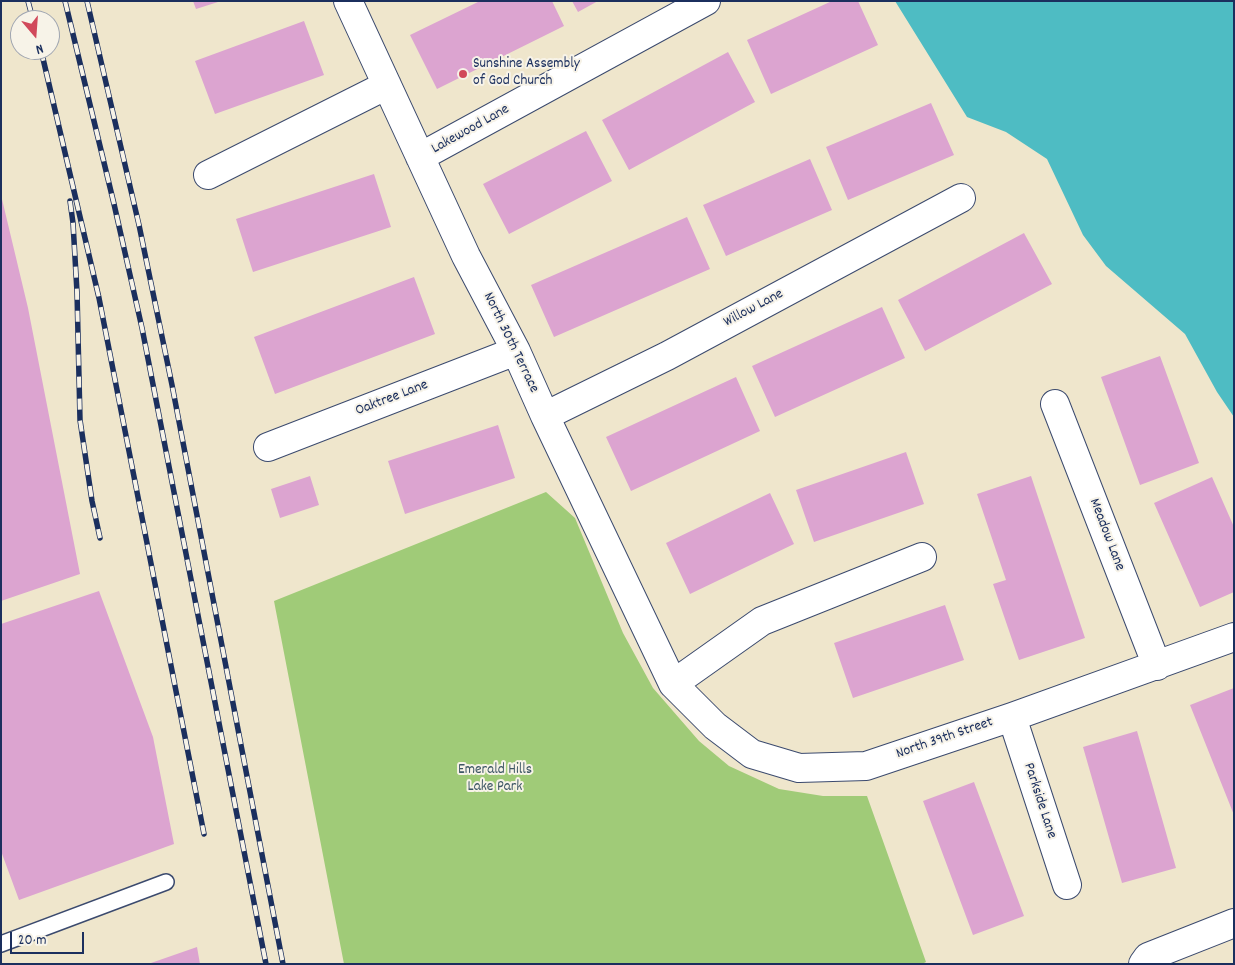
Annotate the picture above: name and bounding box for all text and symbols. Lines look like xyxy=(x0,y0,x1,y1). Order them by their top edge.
north arrow xyxy=(10,10,60,60)
text: N xyxy=(33,38,46,59)
place label: Sunshine Assembly of God Church xyxy=(473,56,580,91)
marker: Sunshine Assembly of God Church xyxy=(457,68,469,80)
street label: Lakewood Lane xyxy=(429,101,513,159)
street label: Willow Lane xyxy=(721,286,787,332)
street label: North 30th Terrace xyxy=(478,290,542,396)
street label: Oaktree Lane xyxy=(353,377,431,421)
street label: Meadow Lane xyxy=(1084,496,1128,574)
street label: North 39th Street xyxy=(894,714,996,764)
street label: Parkside Lane xyxy=(1018,761,1060,841)
park label: Emerald Hills Lake Park xyxy=(458,762,532,797)
scale bar xyxy=(12,922,86,954)
text: 20 m xyxy=(18,930,46,952)

